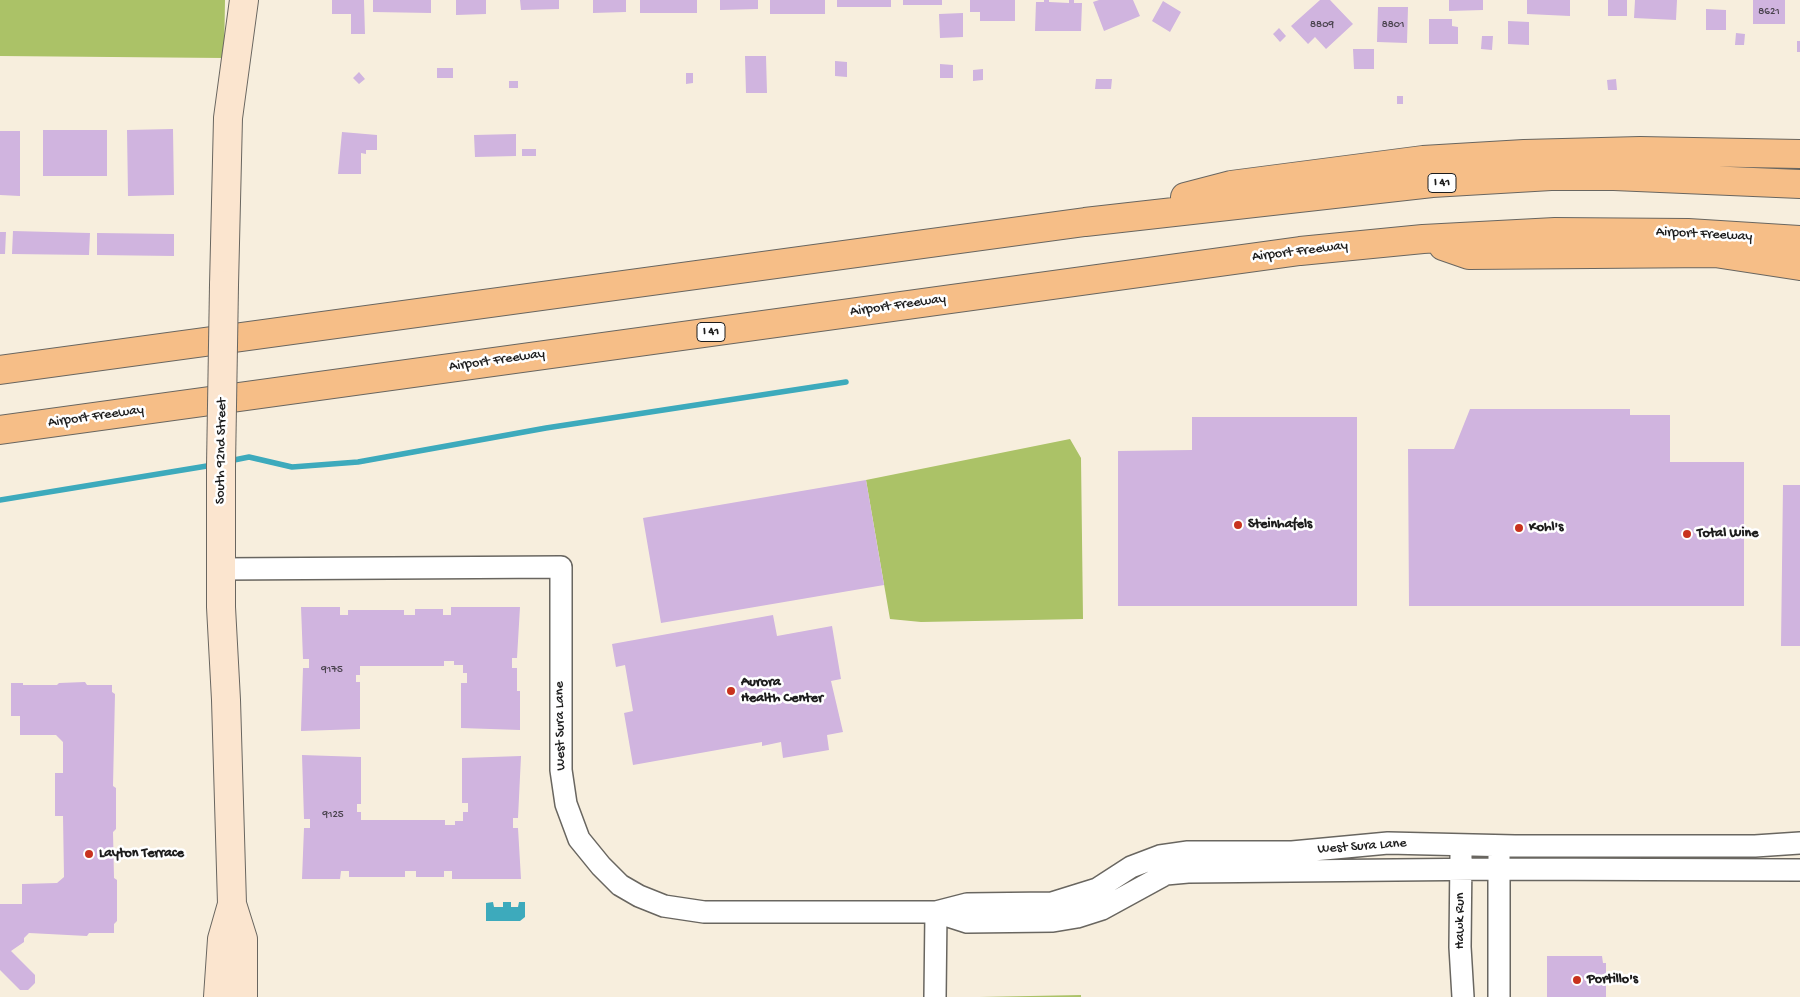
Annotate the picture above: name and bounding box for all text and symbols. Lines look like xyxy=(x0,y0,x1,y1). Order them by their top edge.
house number: 8621 xyxy=(1758,5,1780,19)
house number: 8809 xyxy=(1310,18,1334,32)
house number: 8801 xyxy=(1382,18,1404,32)
road number: I 41 xyxy=(1428,174,1456,192)
street label: Airport Freeway xyxy=(1655,224,1753,246)
street label: Airport Freeway xyxy=(1251,238,1349,266)
street label: Airport Freeway xyxy=(849,291,947,321)
road number: I 41 xyxy=(697,322,725,342)
street label: Airport Freeway xyxy=(448,346,546,376)
street label: South 92nd Street xyxy=(213,398,231,504)
street label: Airport Freeway xyxy=(47,402,145,432)
place label: Steinhafels xyxy=(1248,517,1312,533)
marker: Steinhafels xyxy=(1232,519,1244,531)
place label: Kohl's xyxy=(1529,520,1563,536)
marker: Kohl's xyxy=(1513,522,1525,534)
place label: Total Wine xyxy=(1697,526,1758,542)
marker: Total Wine xyxy=(1681,528,1693,540)
house number: 9175 xyxy=(321,663,343,677)
place label: Aurora Health Center xyxy=(741,675,823,708)
street label: West Sura Lane xyxy=(552,681,570,771)
marker: Aurora Health Center xyxy=(725,685,737,697)
house number: 9125 xyxy=(322,808,344,822)
street label: West Sura Lane xyxy=(1317,836,1407,858)
place label: Layton Terrace xyxy=(99,846,184,862)
marker: Layton Terrace xyxy=(83,848,95,860)
street label: Hawk Run xyxy=(1453,893,1469,949)
place label: Portillo's xyxy=(1587,972,1638,988)
marker: Portillo's xyxy=(1571,974,1583,986)

